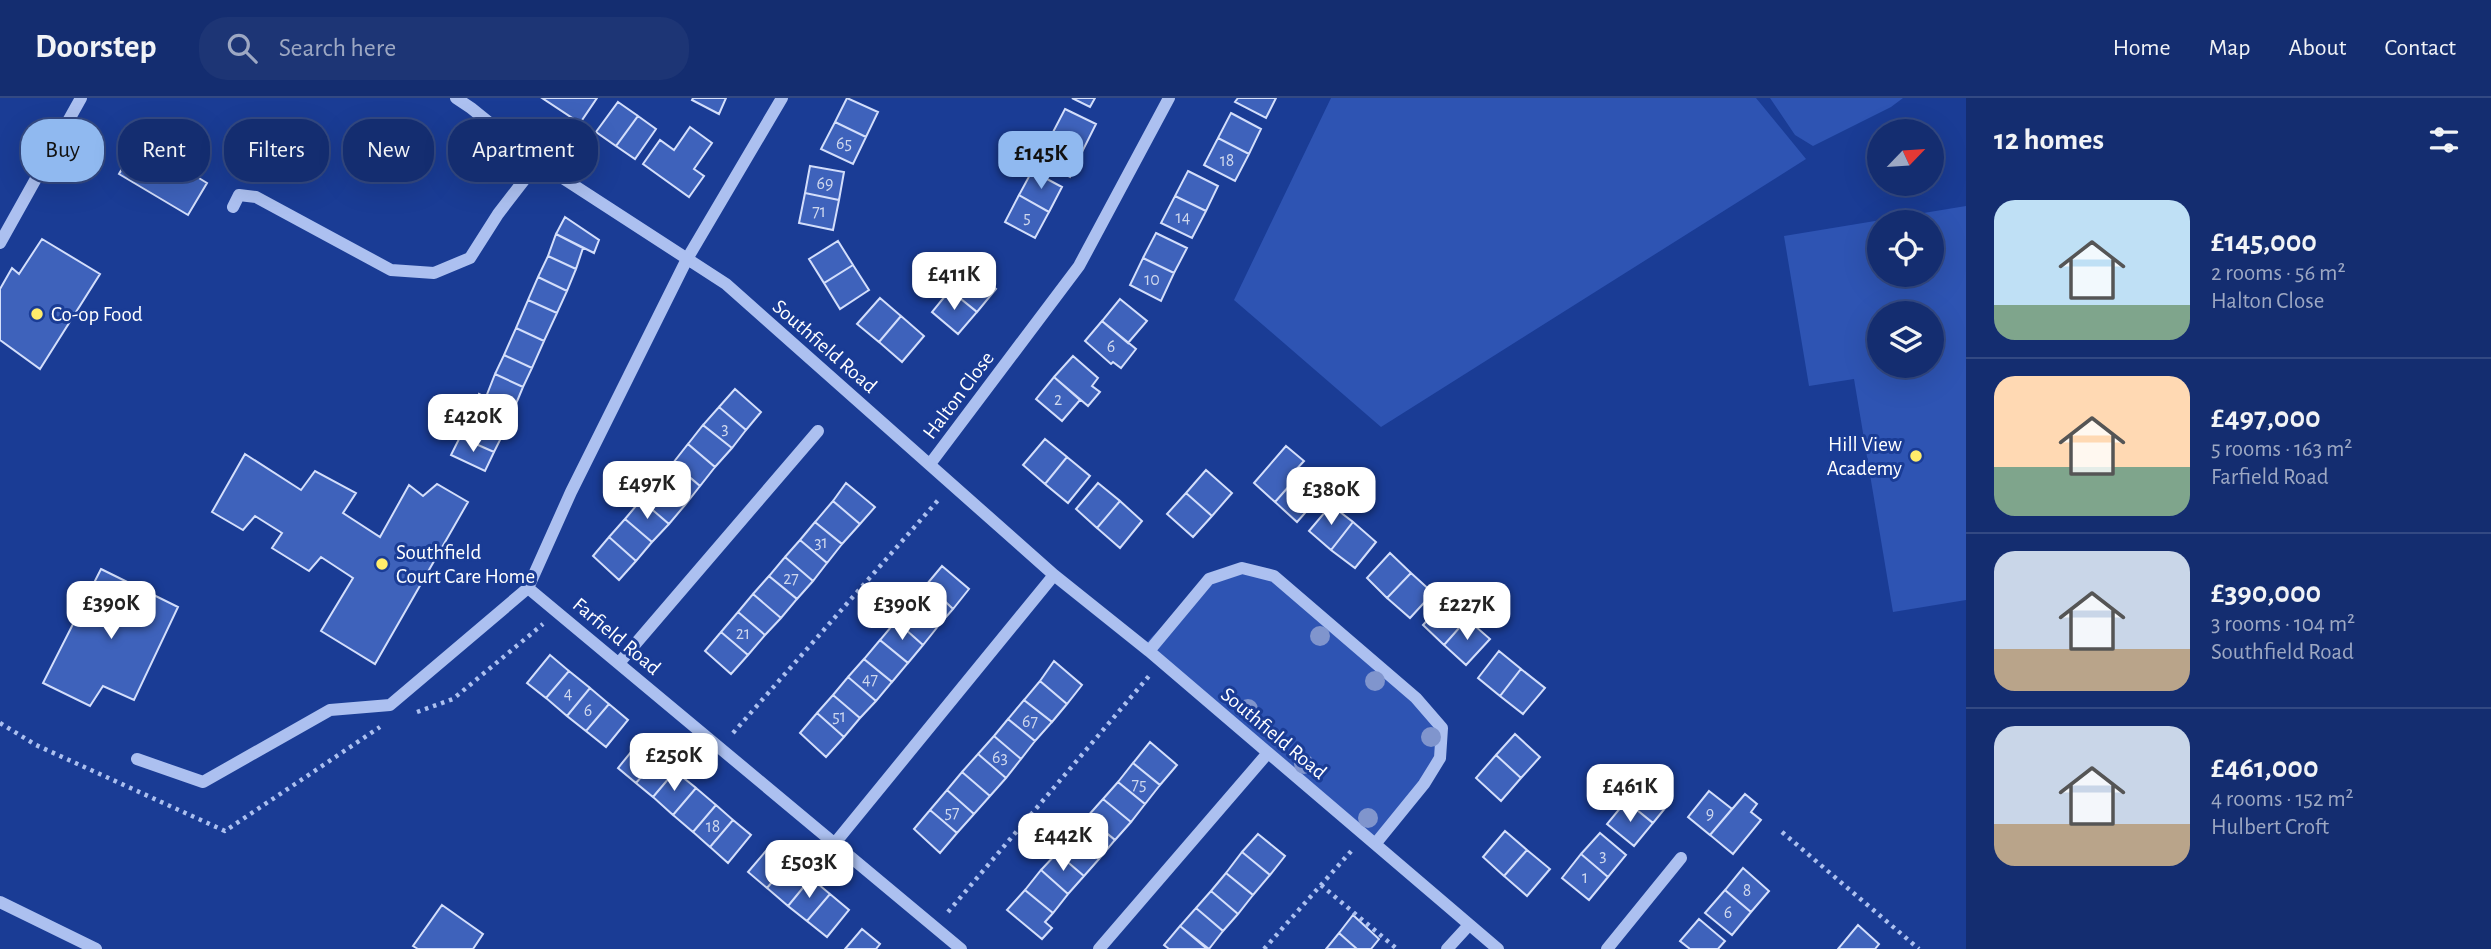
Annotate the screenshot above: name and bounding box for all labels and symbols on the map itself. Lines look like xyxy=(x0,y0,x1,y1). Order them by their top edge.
north arrow xyxy=(1867,119,1944,196)
pin: £145K xyxy=(992,132,1090,191)
house number: 65 xyxy=(836,135,852,153)
house number: 18 xyxy=(1220,152,1234,170)
house number: 69 xyxy=(817,175,833,193)
house number: 71 xyxy=(812,203,826,221)
house number: 5 xyxy=(1023,209,1031,227)
house number: 14 xyxy=(1176,209,1191,227)
pin: £411K xyxy=(905,252,1003,312)
house number: 10 xyxy=(1144,271,1160,289)
street label: Southfield Road xyxy=(769,296,881,397)
place label: Co-op Food xyxy=(51,304,143,325)
marker: Co-op Food xyxy=(29,306,45,322)
house number: 6 xyxy=(1107,338,1115,356)
street label: Halton Close xyxy=(919,348,998,443)
house number: 2 xyxy=(1054,391,1062,409)
pin: £420K xyxy=(424,394,522,454)
house number: 3 xyxy=(721,420,729,438)
place label: Hill View Academy xyxy=(1827,434,1902,479)
marker: Hill View Academy xyxy=(1908,448,1924,464)
pin: £497K xyxy=(598,462,696,521)
pin: £380K xyxy=(1282,468,1380,527)
house number: 31 xyxy=(814,534,828,552)
place label: Southfield Court Care Home xyxy=(396,542,535,587)
marker: Southfield Court Care Home xyxy=(374,556,390,572)
house number: 27 xyxy=(783,570,799,588)
pin: £390K xyxy=(62,582,160,641)
pin: £390K xyxy=(853,582,951,642)
pin: £227K xyxy=(1418,582,1516,642)
street label: Farfield Road xyxy=(569,594,665,679)
house number: 21 xyxy=(736,625,750,643)
house number: 47 xyxy=(862,671,878,689)
street label: Southfield Road xyxy=(1217,683,1331,783)
house number: 4 xyxy=(564,685,573,703)
house number: 6 xyxy=(584,702,592,720)
house number: 51 xyxy=(832,708,846,726)
house number: 67 xyxy=(1022,713,1038,731)
pin: £250K xyxy=(625,734,723,793)
house number: 63 xyxy=(992,749,1008,767)
pin: £461K xyxy=(1581,764,1679,824)
house number: 75 xyxy=(1131,776,1147,794)
house number: 57 xyxy=(944,804,960,822)
house number: 9 xyxy=(1706,805,1714,823)
pin: £442K xyxy=(1014,814,1112,873)
house number: 18 xyxy=(706,818,720,836)
pin: £503K xyxy=(760,840,858,900)
house number: 3 xyxy=(1599,847,1607,865)
house number: 1 xyxy=(1582,869,1588,887)
house number: 8 xyxy=(1743,882,1751,900)
house number: 6 xyxy=(1724,904,1732,922)

